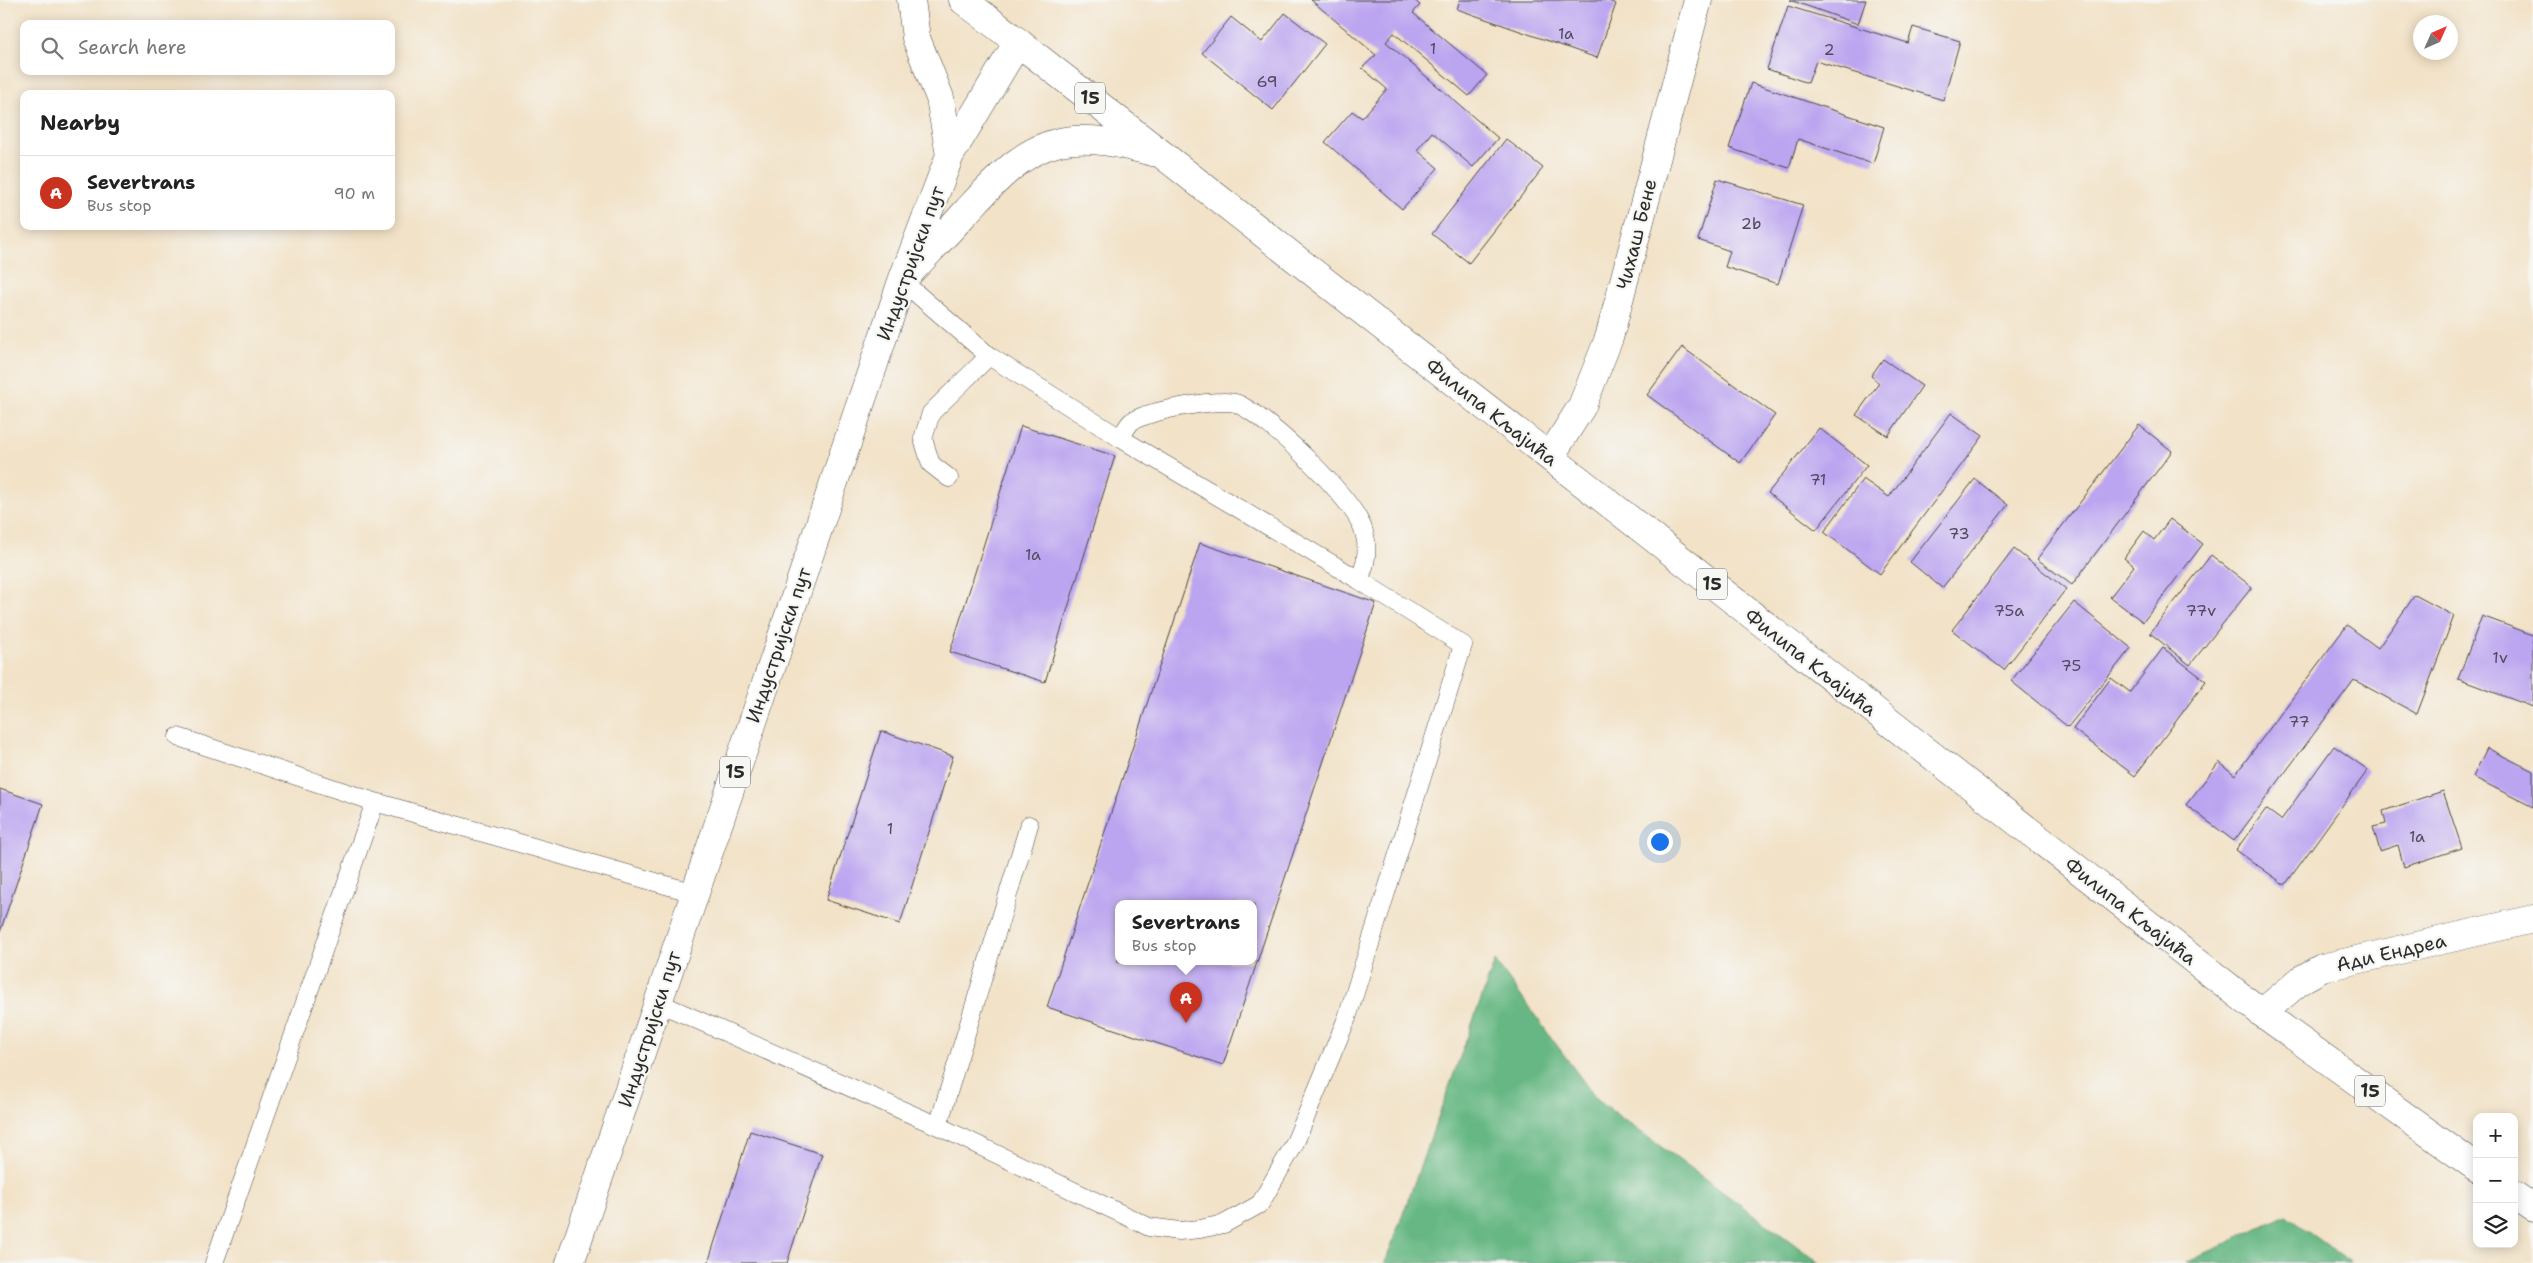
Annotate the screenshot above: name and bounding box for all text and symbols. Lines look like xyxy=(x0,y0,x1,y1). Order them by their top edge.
north arrow xyxy=(2413,15,2458,60)
search box xyxy=(20,20,395,75)
house number: 1a xyxy=(1558,23,1574,44)
icon: search xyxy=(38,34,66,62)
text: Search here xyxy=(78,35,187,60)
house number: 1 xyxy=(1430,38,1436,59)
house number: 2 xyxy=(1823,39,1835,60)
house number: 69 xyxy=(1256,71,1278,92)
road number: 15 xyxy=(1075,82,1105,114)
text: Nearby xyxy=(40,109,120,137)
text: Severtrans xyxy=(87,170,195,195)
street label: Чихаш Бене xyxy=(1611,176,1662,292)
street label: Индустријски пут xyxy=(871,182,950,344)
text: A xyxy=(50,183,62,204)
text: 90 m xyxy=(334,183,375,204)
text: Bus stop xyxy=(87,195,152,216)
house number: 2b xyxy=(1741,213,1761,234)
street label: Филипа Кљајића xyxy=(1421,353,1563,472)
house number: 71 xyxy=(1809,469,1827,490)
house number: 73 xyxy=(1948,523,1970,544)
house number: 1a xyxy=(1025,544,1041,565)
street label: Индустријски пут xyxy=(740,564,817,726)
road number: 15 xyxy=(1697,568,1727,600)
house number: 75a xyxy=(1994,600,2024,621)
house number: 77v xyxy=(2186,600,2216,621)
street label: Филипа Кљајића xyxy=(1740,603,1882,722)
house number: 1v xyxy=(2492,647,2508,668)
house number: 75 xyxy=(2061,655,2081,676)
house number: 77 xyxy=(2288,711,2310,732)
road number: 15 xyxy=(720,756,750,788)
house number: 1 xyxy=(887,818,893,839)
house number: 1a xyxy=(2409,826,2425,847)
your location xyxy=(1647,829,1673,855)
street label: Филипа Кљајића xyxy=(2060,852,2202,971)
popup xyxy=(1115,900,1257,965)
text: Severtrans xyxy=(1132,910,1240,935)
street label: Ади Ендреа xyxy=(2334,928,2449,977)
text: Bus stop xyxy=(1132,935,1196,956)
street label: Индустријски пут xyxy=(612,948,687,1110)
pin: A xyxy=(1170,982,1202,1023)
road number: 15 xyxy=(2355,1076,2385,1106)
map controls xyxy=(2473,1113,2518,1248)
button: + xyxy=(2473,1113,2518,1158)
button: − xyxy=(2473,1158,2518,1203)
button: layers xyxy=(2473,1203,2518,1248)

